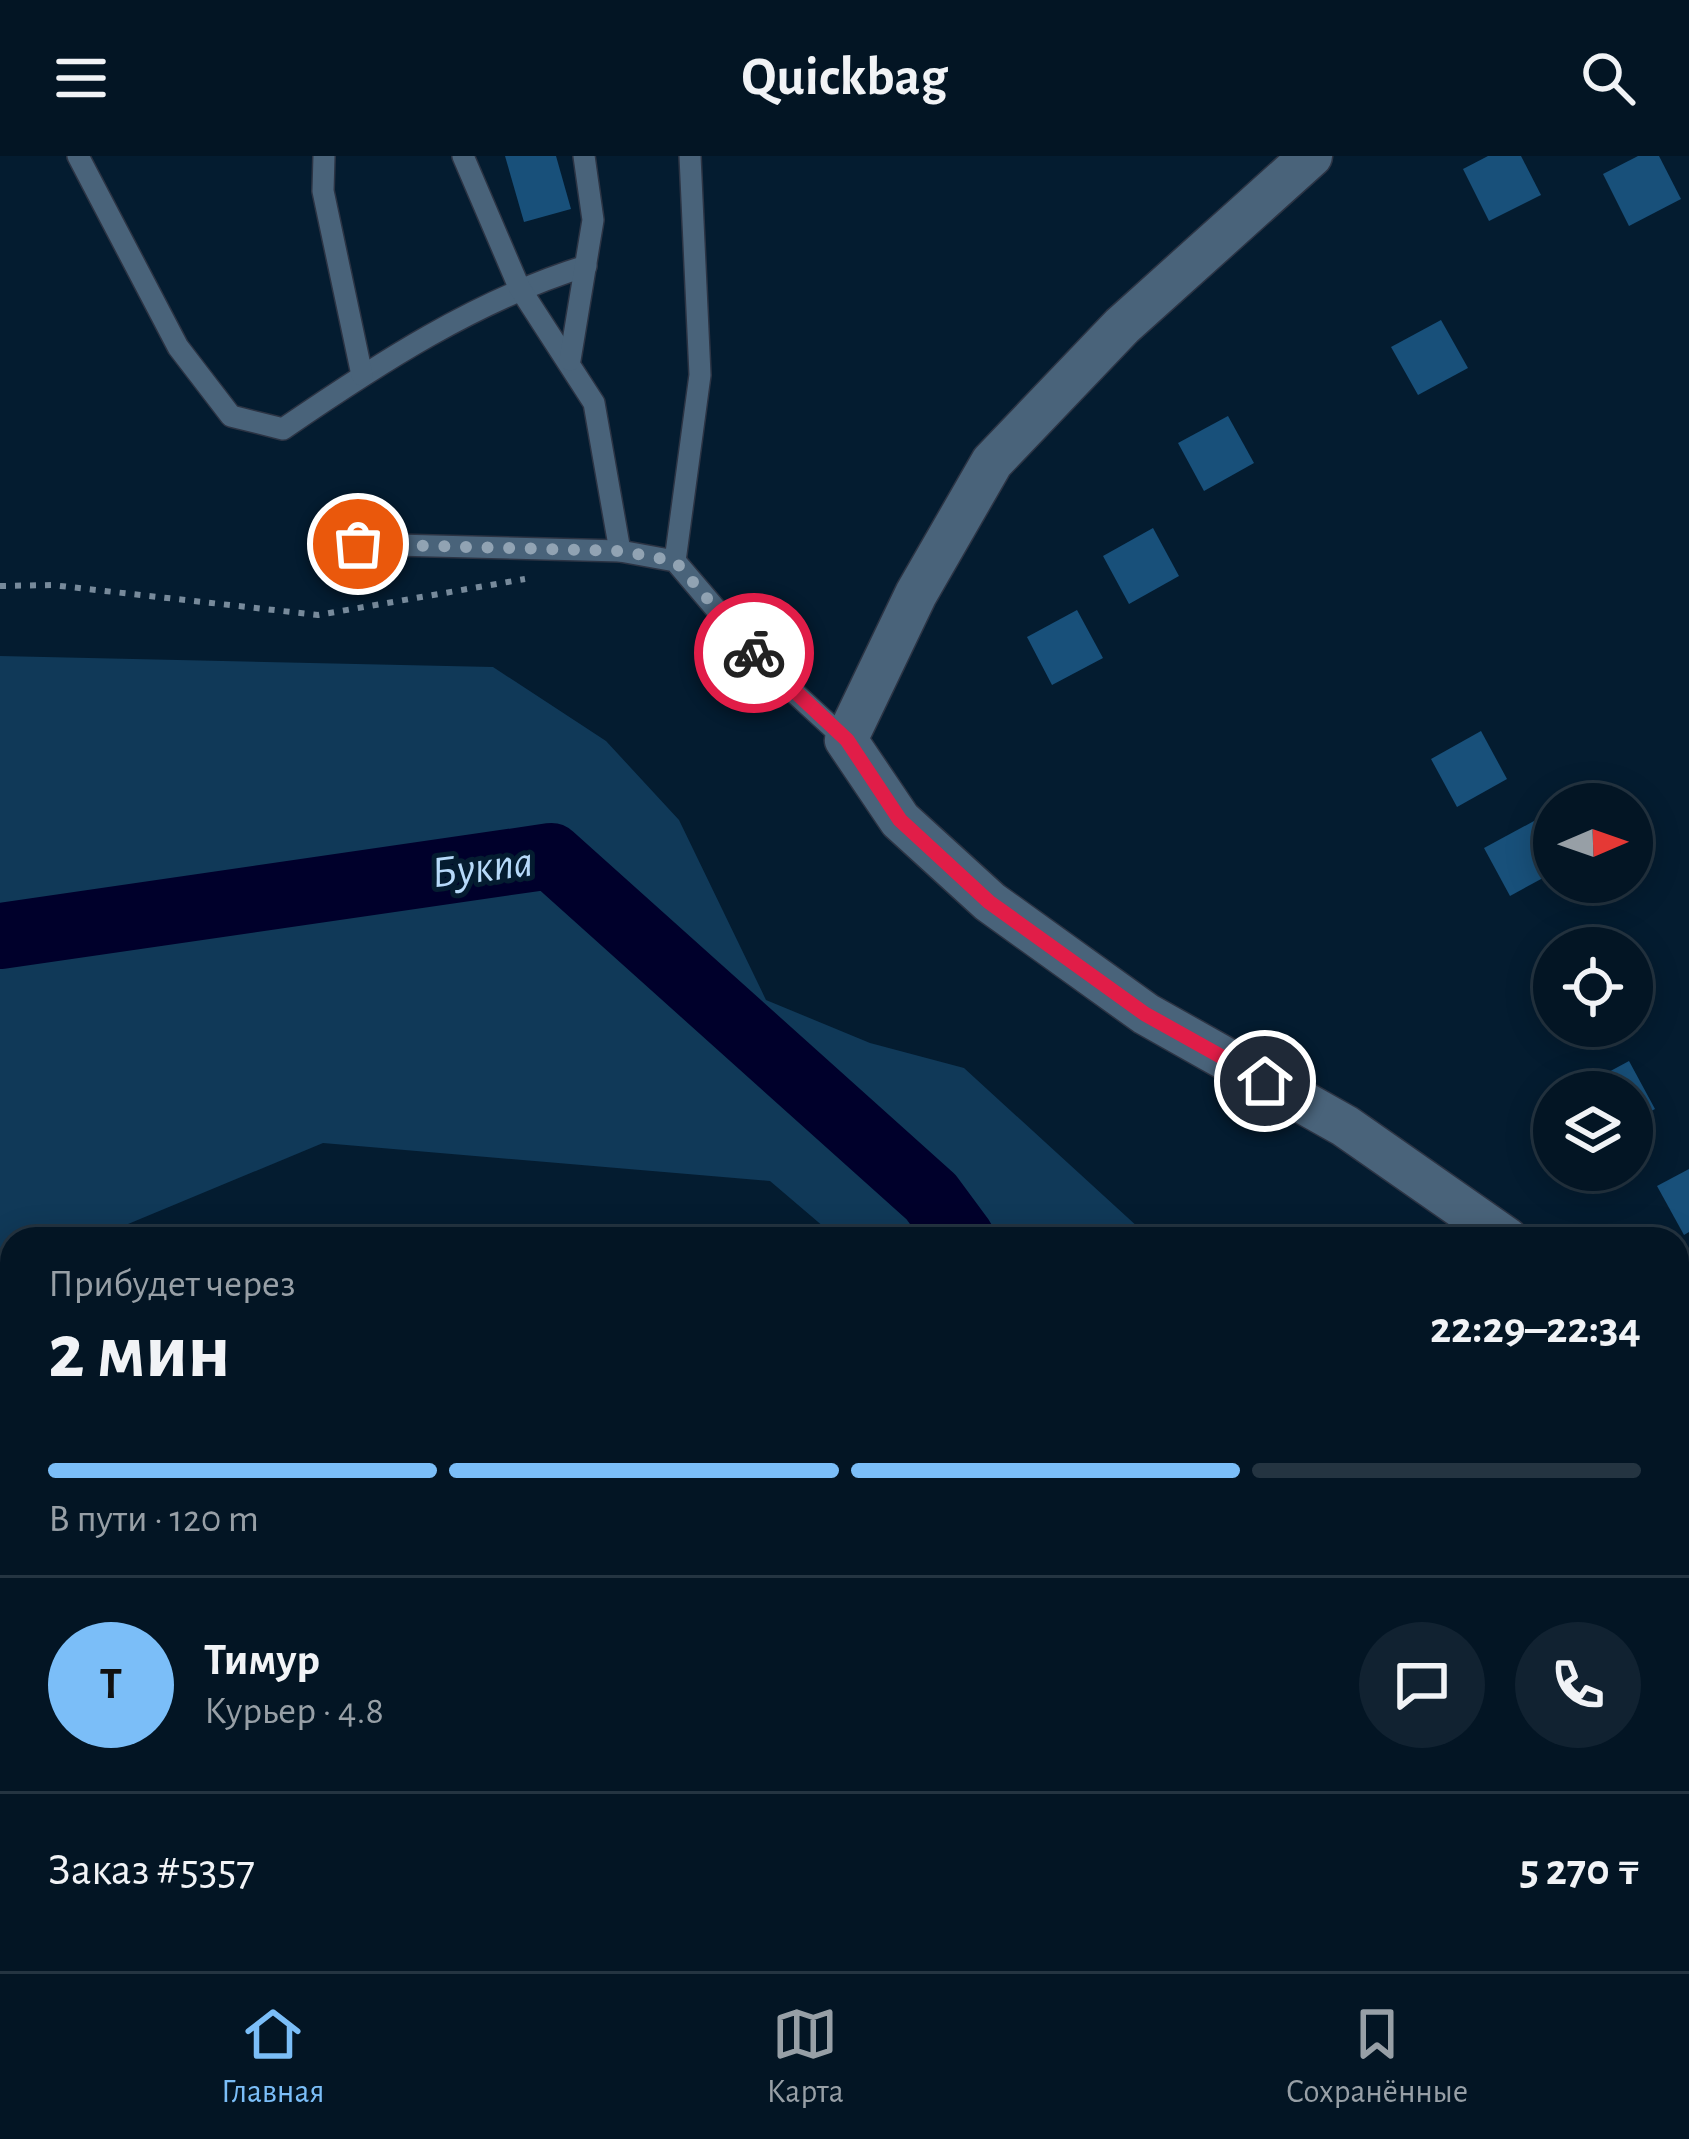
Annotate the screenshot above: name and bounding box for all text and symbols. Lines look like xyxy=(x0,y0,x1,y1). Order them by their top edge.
icon: menu xyxy=(48,45,114,111)
icon: search xyxy=(1575,45,1641,111)
text: Quickbag xyxy=(742,51,947,105)
pin xyxy=(307,493,409,595)
icon: bag xyxy=(325,511,391,577)
courier xyxy=(694,593,814,713)
icon: bike xyxy=(721,620,787,686)
north arrow xyxy=(1533,783,1653,903)
map controls xyxy=(1533,783,1653,1191)
water label: Букпа xyxy=(429,839,535,897)
button: locate xyxy=(1533,927,1653,1047)
pin xyxy=(1214,1030,1316,1132)
icon: home xyxy=(1232,1048,1298,1114)
button: layers xyxy=(1533,1071,1653,1191)
text: Прибудет через xyxy=(48,1265,295,1304)
text: 22:29–22:34 xyxy=(1430,1306,1641,1351)
text: 2 мин xyxy=(48,1314,231,1392)
text: В пути · 120 m xyxy=(48,1500,259,1539)
button: chat xyxy=(1359,1622,1485,1748)
button: phone xyxy=(1515,1622,1641,1748)
text: Тимур xyxy=(204,1638,320,1683)
text: Т xyxy=(100,1662,122,1707)
text: Курьер · 4.8 xyxy=(204,1692,384,1731)
text: Заказ #5357 xyxy=(48,1848,255,1893)
text: 5 270 ₸ xyxy=(1519,1848,1641,1893)
tab: Главная xyxy=(221,2001,325,2113)
tab: Карта xyxy=(766,2001,844,2113)
tab: Сохранённые xyxy=(1286,2001,1468,2113)

